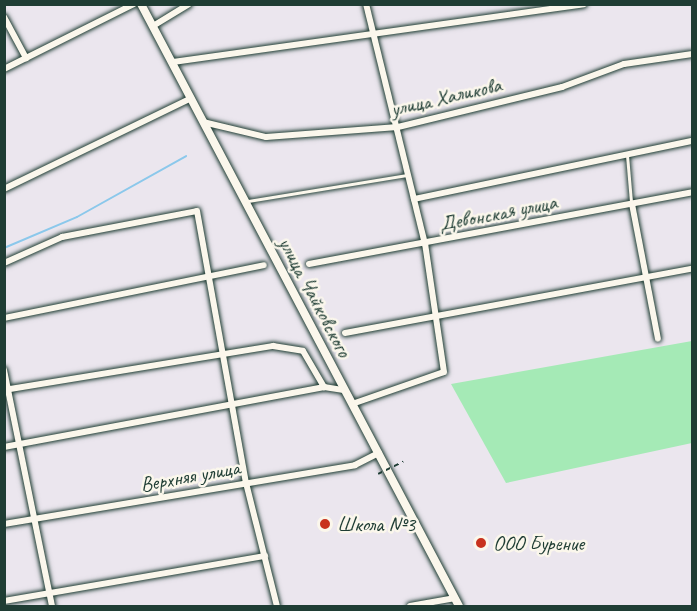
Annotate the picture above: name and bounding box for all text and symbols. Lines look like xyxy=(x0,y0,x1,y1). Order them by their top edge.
street label: улица Халикова xyxy=(388,72,504,122)
street label: Девонская улица xyxy=(436,189,560,237)
street label: улица Чайковского xyxy=(273,233,357,361)
street label: Верхняя улица xyxy=(138,455,242,497)
place label: Школа №3 xyxy=(337,511,415,537)
marker: Школа №3 xyxy=(318,517,332,531)
place label: ООО Бурение xyxy=(493,530,584,556)
marker: ООО Бурение xyxy=(474,536,488,550)

